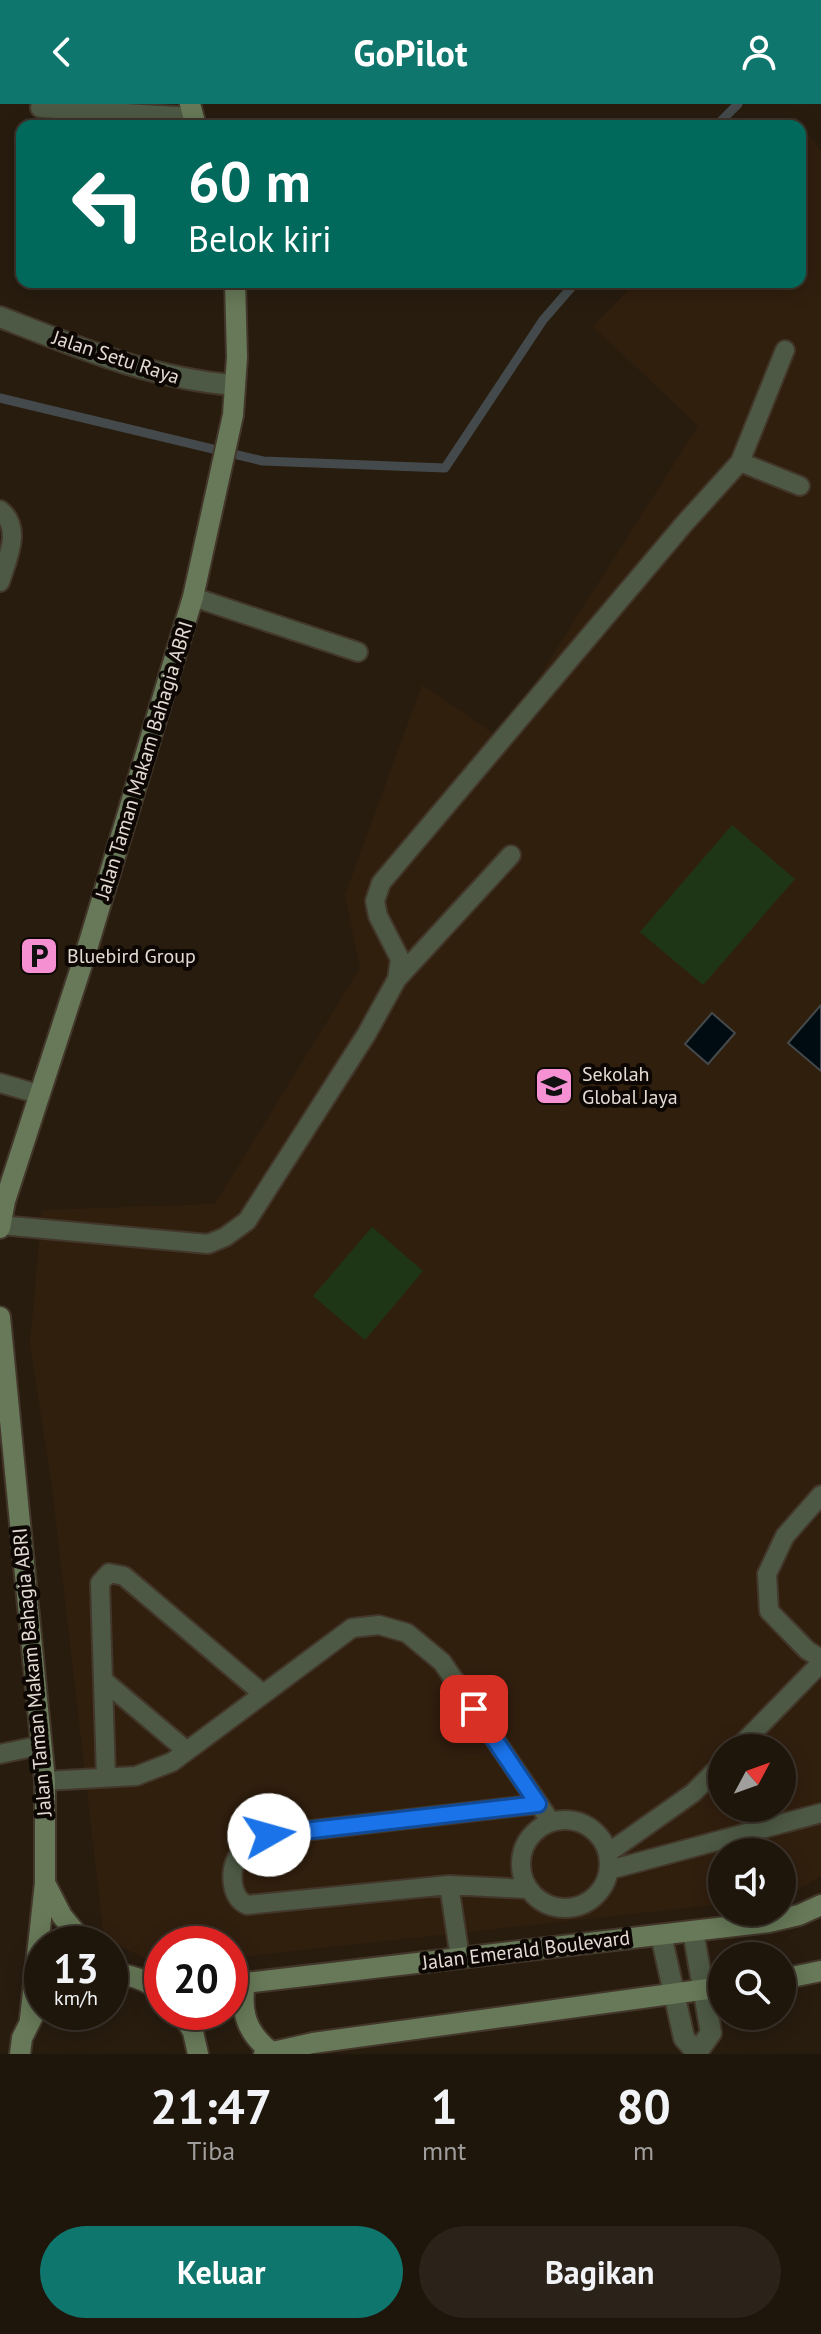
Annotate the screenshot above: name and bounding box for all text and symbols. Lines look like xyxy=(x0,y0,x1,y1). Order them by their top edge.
text: GoPilot xyxy=(353,29,468,76)
icon: back xyxy=(40,30,84,74)
icon: person xyxy=(737,30,781,74)
text: 60 m xyxy=(188,145,311,217)
icon: left xyxy=(56,152,160,256)
text: Belok kiri xyxy=(188,215,332,262)
street label: Jalan Setu Raya xyxy=(48,324,183,390)
street label: Jalan Taman Makam Bahagia ABRI xyxy=(89,618,199,903)
parking icon: Bluebird Group xyxy=(18,935,60,977)
place label: Bluebird Group xyxy=(67,943,196,969)
place label: Sekolah Global Jaya xyxy=(582,1061,678,1110)
school or university icon: Sekolah Global Jaya xyxy=(533,1065,575,1107)
street label: Jalan Taman Makam Bahagia ABRI xyxy=(6,1527,58,1818)
pin xyxy=(440,1675,508,1743)
icon: arrive xyxy=(452,1687,496,1731)
north arrow xyxy=(708,1734,796,1822)
map controls xyxy=(708,1734,796,2030)
position arrow xyxy=(227,1793,311,1877)
button: sound xyxy=(708,1838,796,1926)
street label: Jalan Emerald Boulevard xyxy=(419,1924,632,1976)
speed limit sign: 20 xyxy=(144,1926,248,2030)
text: 13 xyxy=(53,1942,99,1994)
button: search xyxy=(708,1942,796,2030)
text: km/h xyxy=(54,1985,98,2011)
text: 21:47 xyxy=(150,2075,272,2137)
text: 1 xyxy=(431,2075,458,2137)
text: 80 xyxy=(616,2075,671,2137)
text: Tiba xyxy=(187,2134,235,2167)
text: mnt xyxy=(422,2134,466,2167)
text: m xyxy=(633,2134,654,2167)
button: Keluar xyxy=(40,2226,403,2318)
button: Bagikan xyxy=(419,2226,781,2318)

